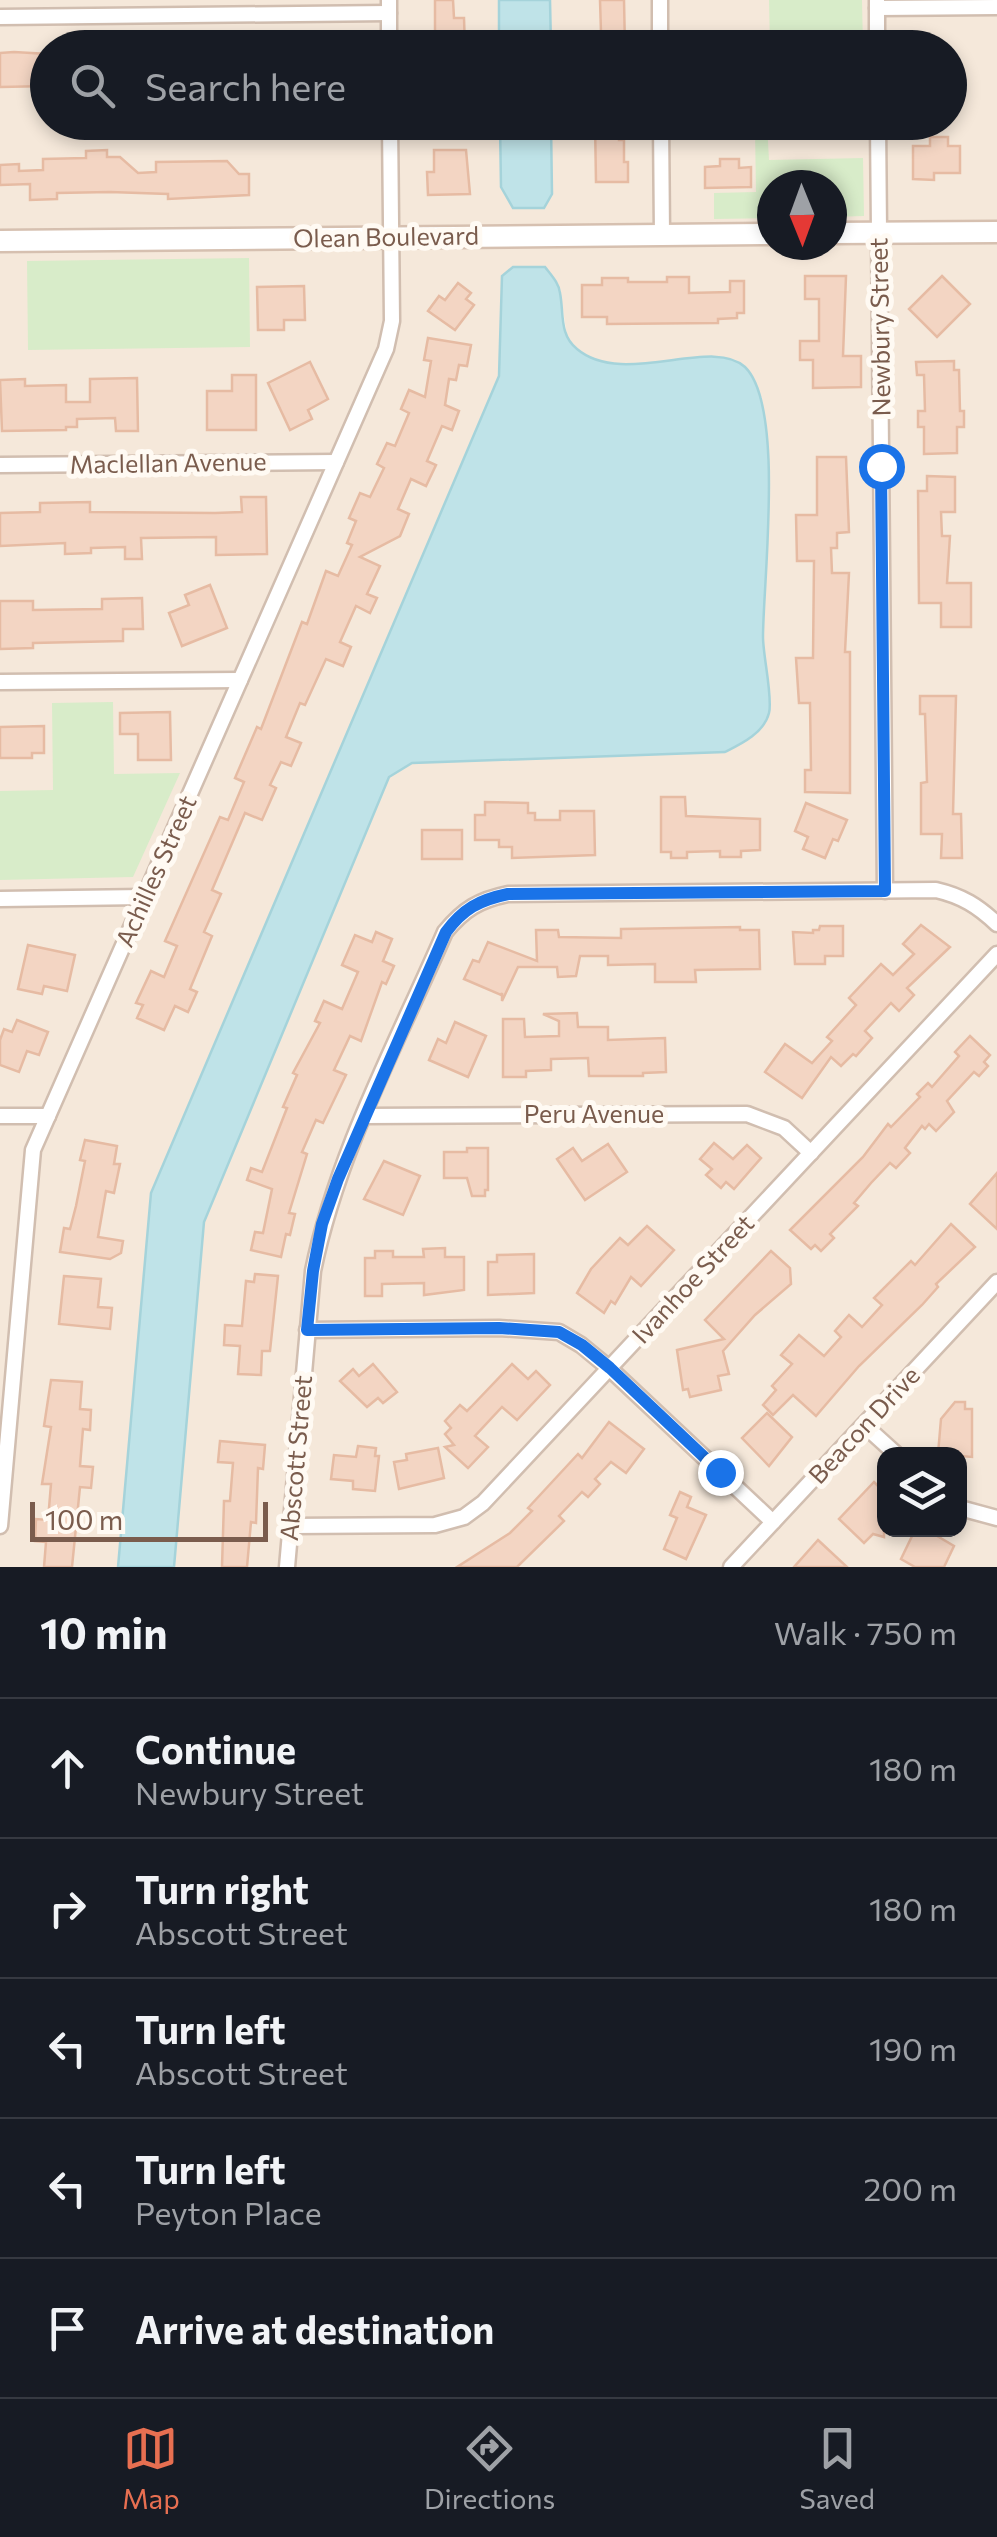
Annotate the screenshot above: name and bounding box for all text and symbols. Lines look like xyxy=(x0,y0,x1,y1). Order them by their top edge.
search box xyxy=(30,30,967,140)
icon: search xyxy=(65,58,120,113)
text: Search here xyxy=(145,62,346,109)
north arrow xyxy=(757,170,847,260)
street label: Olean Boulevard xyxy=(293,219,479,253)
street label: Newbury Street xyxy=(862,237,896,417)
route start xyxy=(859,444,905,490)
street label: Maclellan Avenue xyxy=(69,445,267,479)
street label: Achilles Street xyxy=(108,790,202,951)
street label: Peru Avenue xyxy=(524,1098,664,1128)
street label: Ivanhoe Street xyxy=(625,1208,759,1349)
street label: Beacon Drive xyxy=(801,1360,925,1489)
street label: Abscott Street xyxy=(273,1374,317,1542)
map controls xyxy=(877,1447,967,1537)
button: layers xyxy=(877,1447,967,1537)
route end xyxy=(698,1450,744,1496)
scale bar xyxy=(30,1497,268,1542)
text: 100 m xyxy=(45,1502,123,1536)
text: 10 min xyxy=(40,1606,168,1658)
text: Walk · 750 m xyxy=(774,1612,957,1652)
text: Continue xyxy=(135,1725,296,1772)
icon: ahead xyxy=(40,1741,95,1796)
text: 180 m xyxy=(869,1748,957,1788)
text: Newbury Street xyxy=(135,1772,364,1812)
text: Turn right xyxy=(135,1865,309,1912)
icon: right xyxy=(40,1881,95,1936)
text: 180 m xyxy=(869,1888,957,1928)
text: Abscott Street xyxy=(135,1912,348,1952)
text: Turn left xyxy=(135,2005,286,2052)
icon: left xyxy=(40,2021,95,2076)
text: 190 m xyxy=(869,2028,957,2068)
text: Abscott Street xyxy=(135,2052,348,2092)
text: Turn left xyxy=(135,2145,286,2192)
icon: left xyxy=(40,2161,95,2216)
text: 200 m xyxy=(864,2168,957,2208)
text: Peyton Place xyxy=(135,2192,322,2232)
icon: arrive xyxy=(40,2301,95,2356)
text: Arrive at destination xyxy=(135,2305,494,2352)
tab: Map xyxy=(122,2421,180,2515)
tab: Directions xyxy=(424,2421,555,2515)
tab: Saved xyxy=(799,2421,875,2515)

